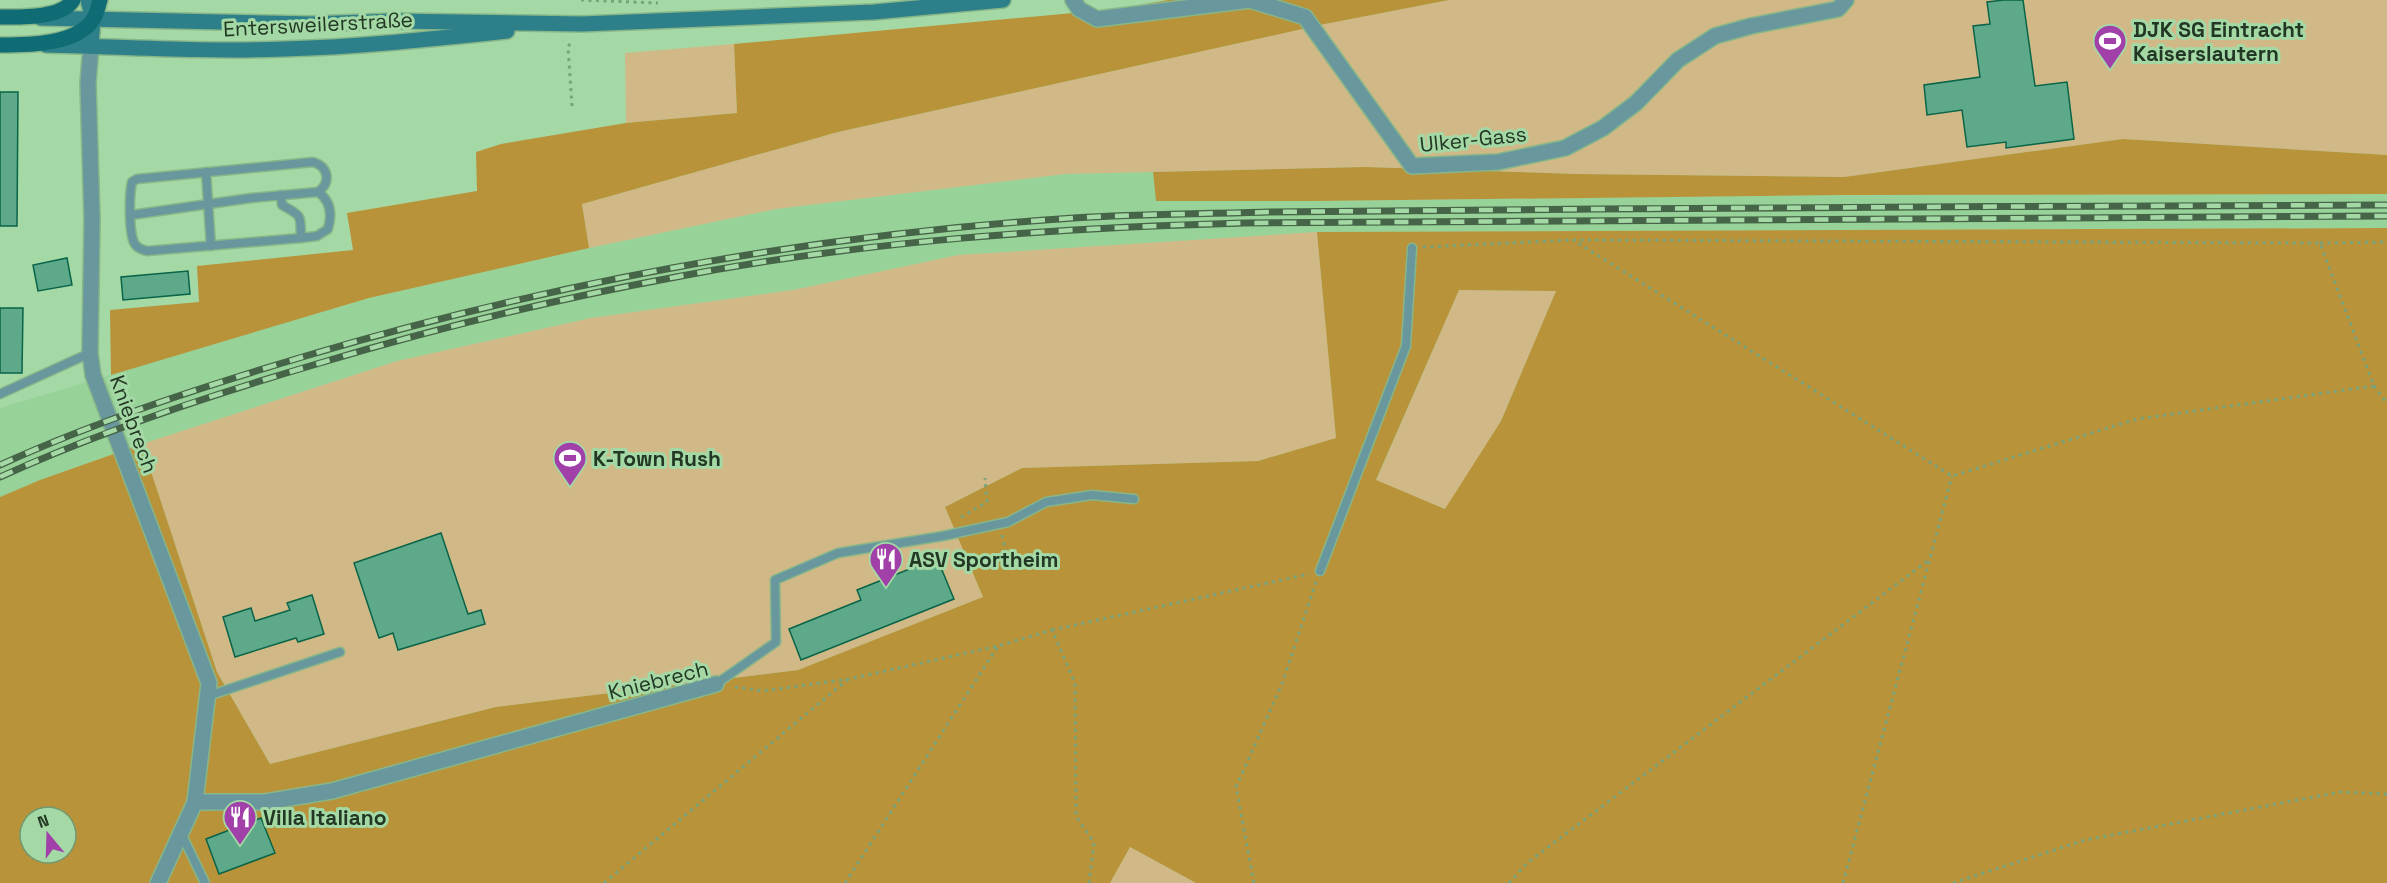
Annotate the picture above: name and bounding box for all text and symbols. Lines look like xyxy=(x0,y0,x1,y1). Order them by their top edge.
street label: Entersweilerstraße xyxy=(222,6,414,42)
place label: DJK SG Eintracht Kaiserslautern xyxy=(2133,16,2304,67)
sports icon: DJK SG Eintracht Kaiserslautern xyxy=(2092,23,2128,70)
street label: Ulker-Gass xyxy=(1418,120,1528,158)
street label: Kniebrech xyxy=(104,371,164,477)
sports icon: K-Town Rush xyxy=(552,440,588,487)
place label: K-Town Rush xyxy=(593,445,721,472)
restaurant icon: ASV Sportheim xyxy=(868,541,904,588)
place label: ASV Sportheim xyxy=(909,546,1058,573)
street label: Kniebrech xyxy=(605,655,711,705)
restaurant icon: Villa Italiano xyxy=(222,799,258,846)
place label: Villa Italiano xyxy=(263,804,387,831)
north arrow xyxy=(18,805,78,865)
text: N xyxy=(35,810,52,833)

